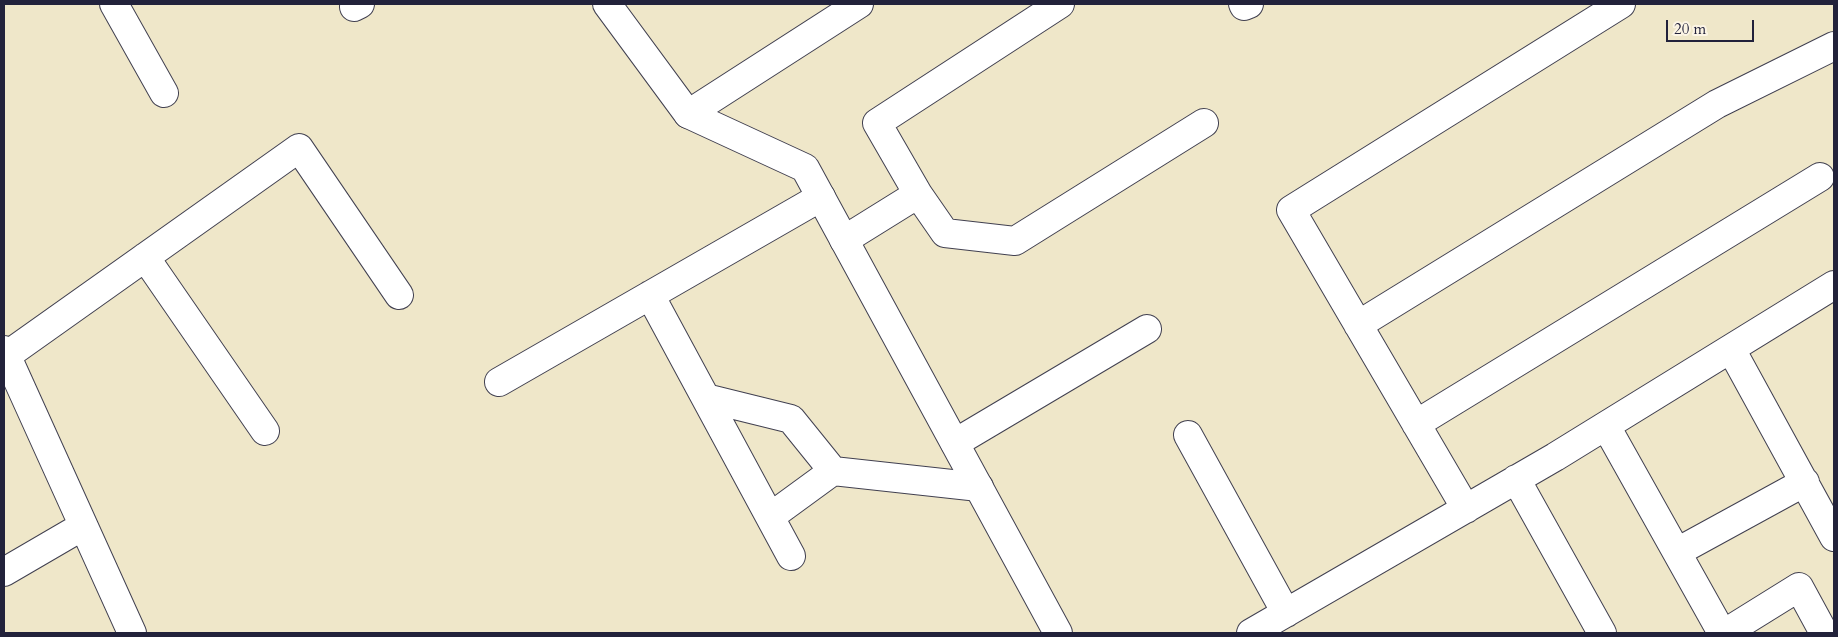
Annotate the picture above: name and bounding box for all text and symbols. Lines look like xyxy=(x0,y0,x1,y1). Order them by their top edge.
scale bar xyxy=(1668,10,1756,42)
text: 20 m xyxy=(1674,19,1706,39)

